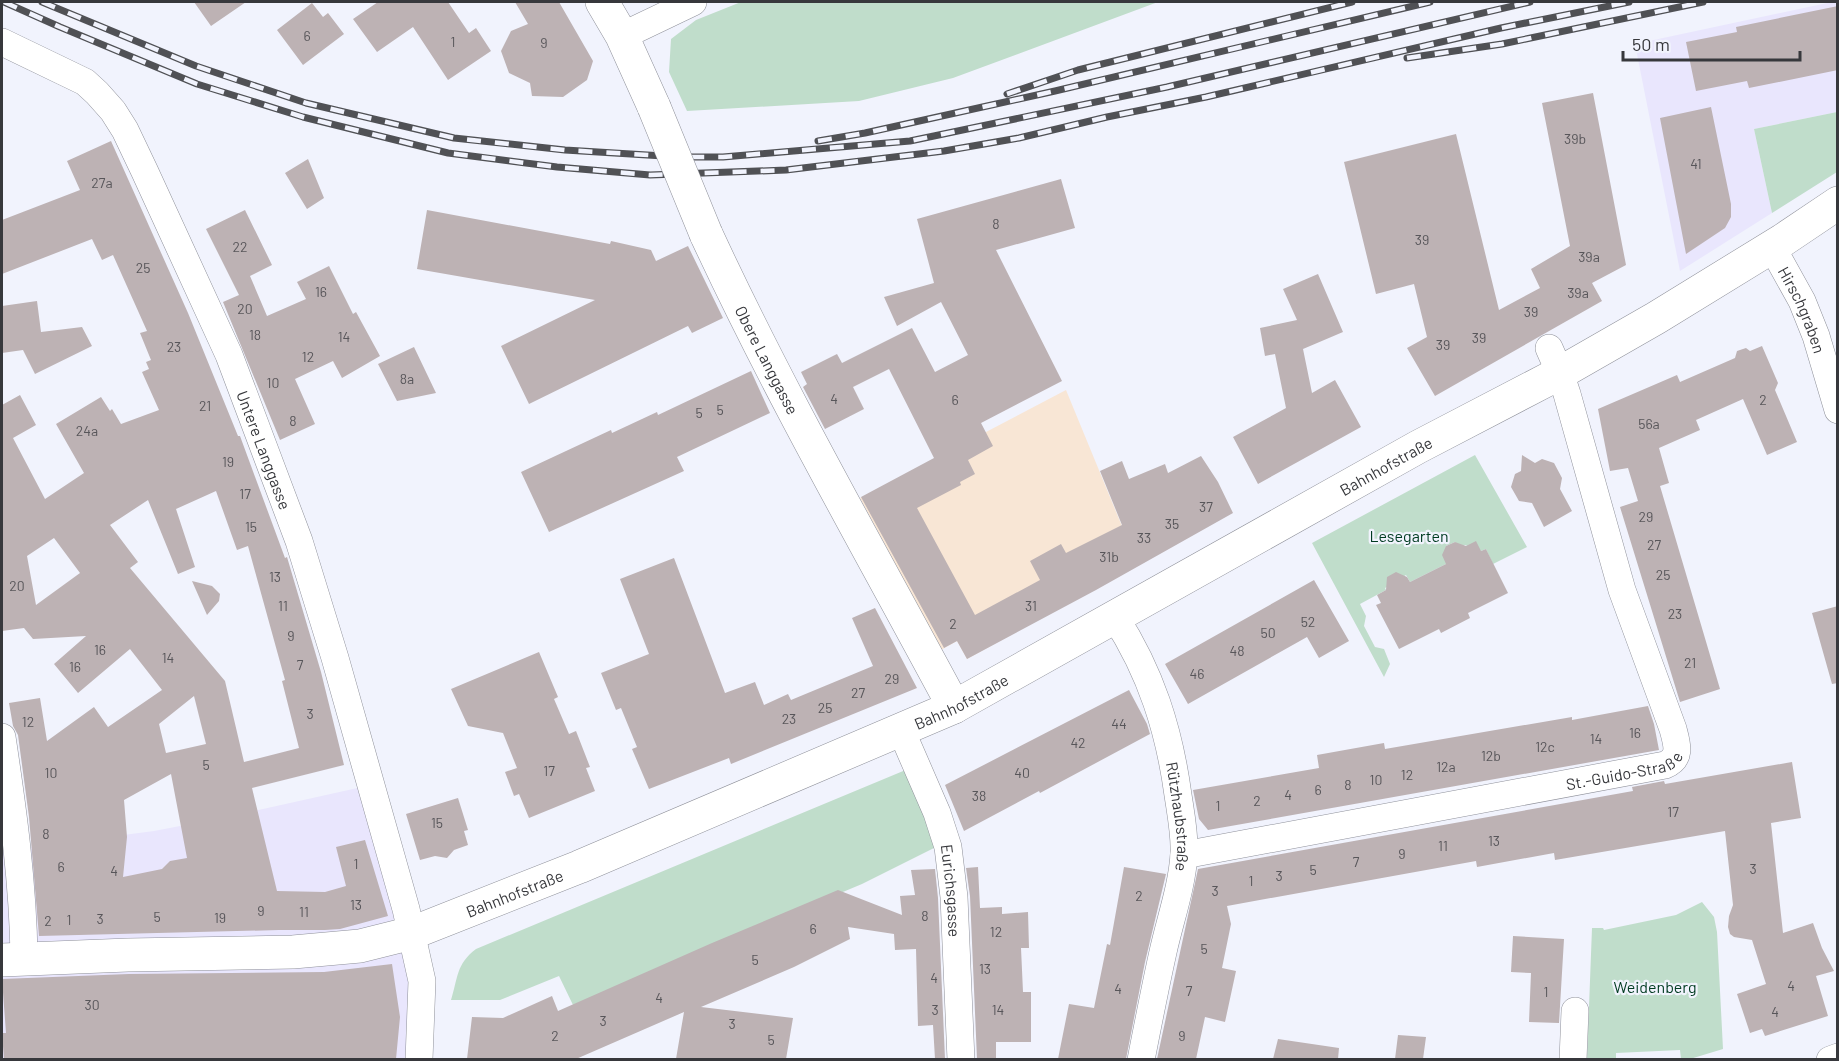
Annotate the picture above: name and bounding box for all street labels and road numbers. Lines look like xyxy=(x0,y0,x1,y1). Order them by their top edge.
street label: Hirschgraben xyxy=(1775,263,1830,355)
street label: Obere Langgasse xyxy=(732,302,803,417)
street label: Untere Langgasse xyxy=(234,388,296,512)
street label: Bahnhofstraße xyxy=(1336,432,1435,499)
street label: Bahnhofstraße xyxy=(911,669,1011,733)
street label: St.-Guido-Straße xyxy=(1564,748,1686,793)
street label: Rützhaubstraße xyxy=(1163,760,1194,873)
street label: Eurichsgasse xyxy=(938,843,965,937)
street label: Bahnhofstraße xyxy=(463,865,566,920)

